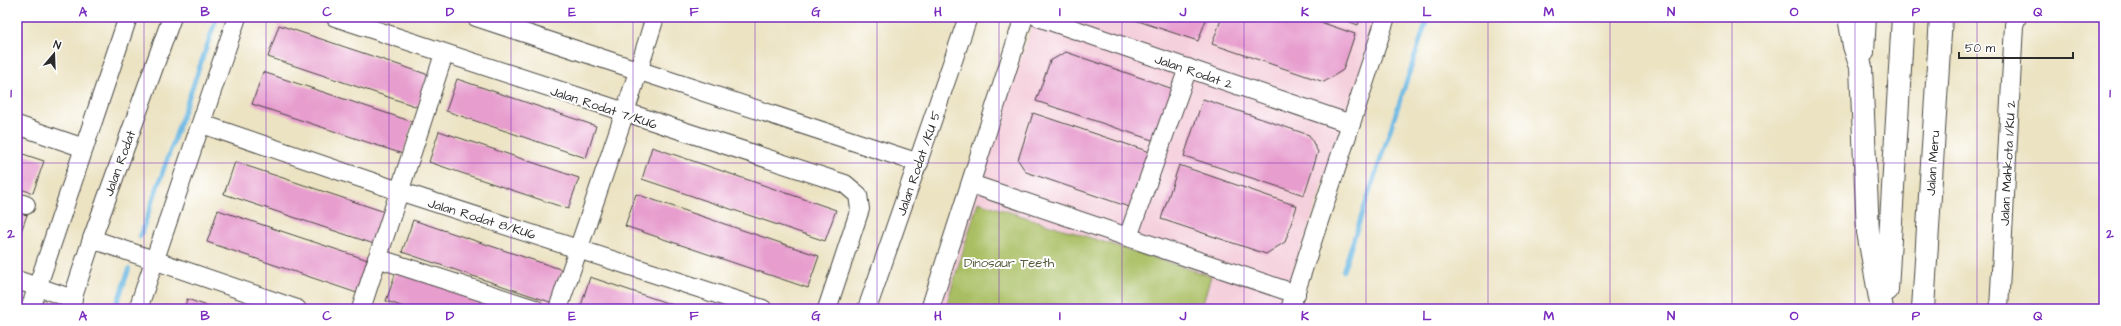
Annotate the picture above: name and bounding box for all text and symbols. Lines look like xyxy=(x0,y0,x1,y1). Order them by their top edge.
text: A xyxy=(79,3,88,21)
text: B xyxy=(200,3,210,21)
text: C xyxy=(322,3,332,21)
text: D xyxy=(446,3,455,21)
text: E xyxy=(568,3,576,21)
text: F xyxy=(689,3,699,21)
text: G xyxy=(811,3,821,21)
text: H xyxy=(934,3,942,21)
text: I xyxy=(1059,3,1061,21)
text: J xyxy=(1179,3,1187,21)
text: K xyxy=(1301,3,1309,21)
text: L xyxy=(1422,3,1432,21)
text: M xyxy=(1544,3,1555,21)
text: N xyxy=(1667,3,1675,21)
text: O xyxy=(1790,3,1799,21)
text: P xyxy=(1912,3,1921,21)
text: Q xyxy=(2033,3,2043,21)
north arrow xyxy=(34,34,74,74)
scale bar xyxy=(1959,34,2073,60)
text: N xyxy=(51,37,63,53)
text: 50 m xyxy=(1965,40,1996,57)
street label: Jalan Rodat 2 xyxy=(1152,50,1236,94)
street label: Jalan Rodat 7/KU6 xyxy=(548,82,659,134)
text: 1 xyxy=(10,84,12,102)
text: 1 xyxy=(2109,84,2111,102)
street label: Jalan Mahkota 1/KU 2 xyxy=(1996,99,2020,226)
street label: Jalan Rodat /KU 5 xyxy=(893,109,945,218)
street label: Jalan Rodat xyxy=(100,127,140,199)
street label: Jalan Meru xyxy=(1922,129,1944,196)
street label: Jalan Rodat 8/KU6 xyxy=(426,194,538,244)
text: 2 xyxy=(6,225,15,243)
text: 2 xyxy=(2105,225,2114,243)
park label: Dinosaur Teeth xyxy=(964,254,1055,272)
text: A xyxy=(79,307,88,325)
text: B xyxy=(200,307,210,325)
text: C xyxy=(322,307,332,325)
text: D xyxy=(446,307,455,325)
text: E xyxy=(568,307,576,325)
text: F xyxy=(689,307,699,325)
text: G xyxy=(811,307,821,325)
text: H xyxy=(934,307,942,325)
text: I xyxy=(1059,307,1061,325)
text: J xyxy=(1179,307,1187,325)
text: K xyxy=(1301,307,1309,325)
text: L xyxy=(1422,307,1432,325)
text: M xyxy=(1544,307,1555,325)
text: N xyxy=(1667,307,1675,325)
text: O xyxy=(1790,307,1799,325)
text: P xyxy=(1912,307,1921,325)
text: Q xyxy=(2033,307,2043,325)

